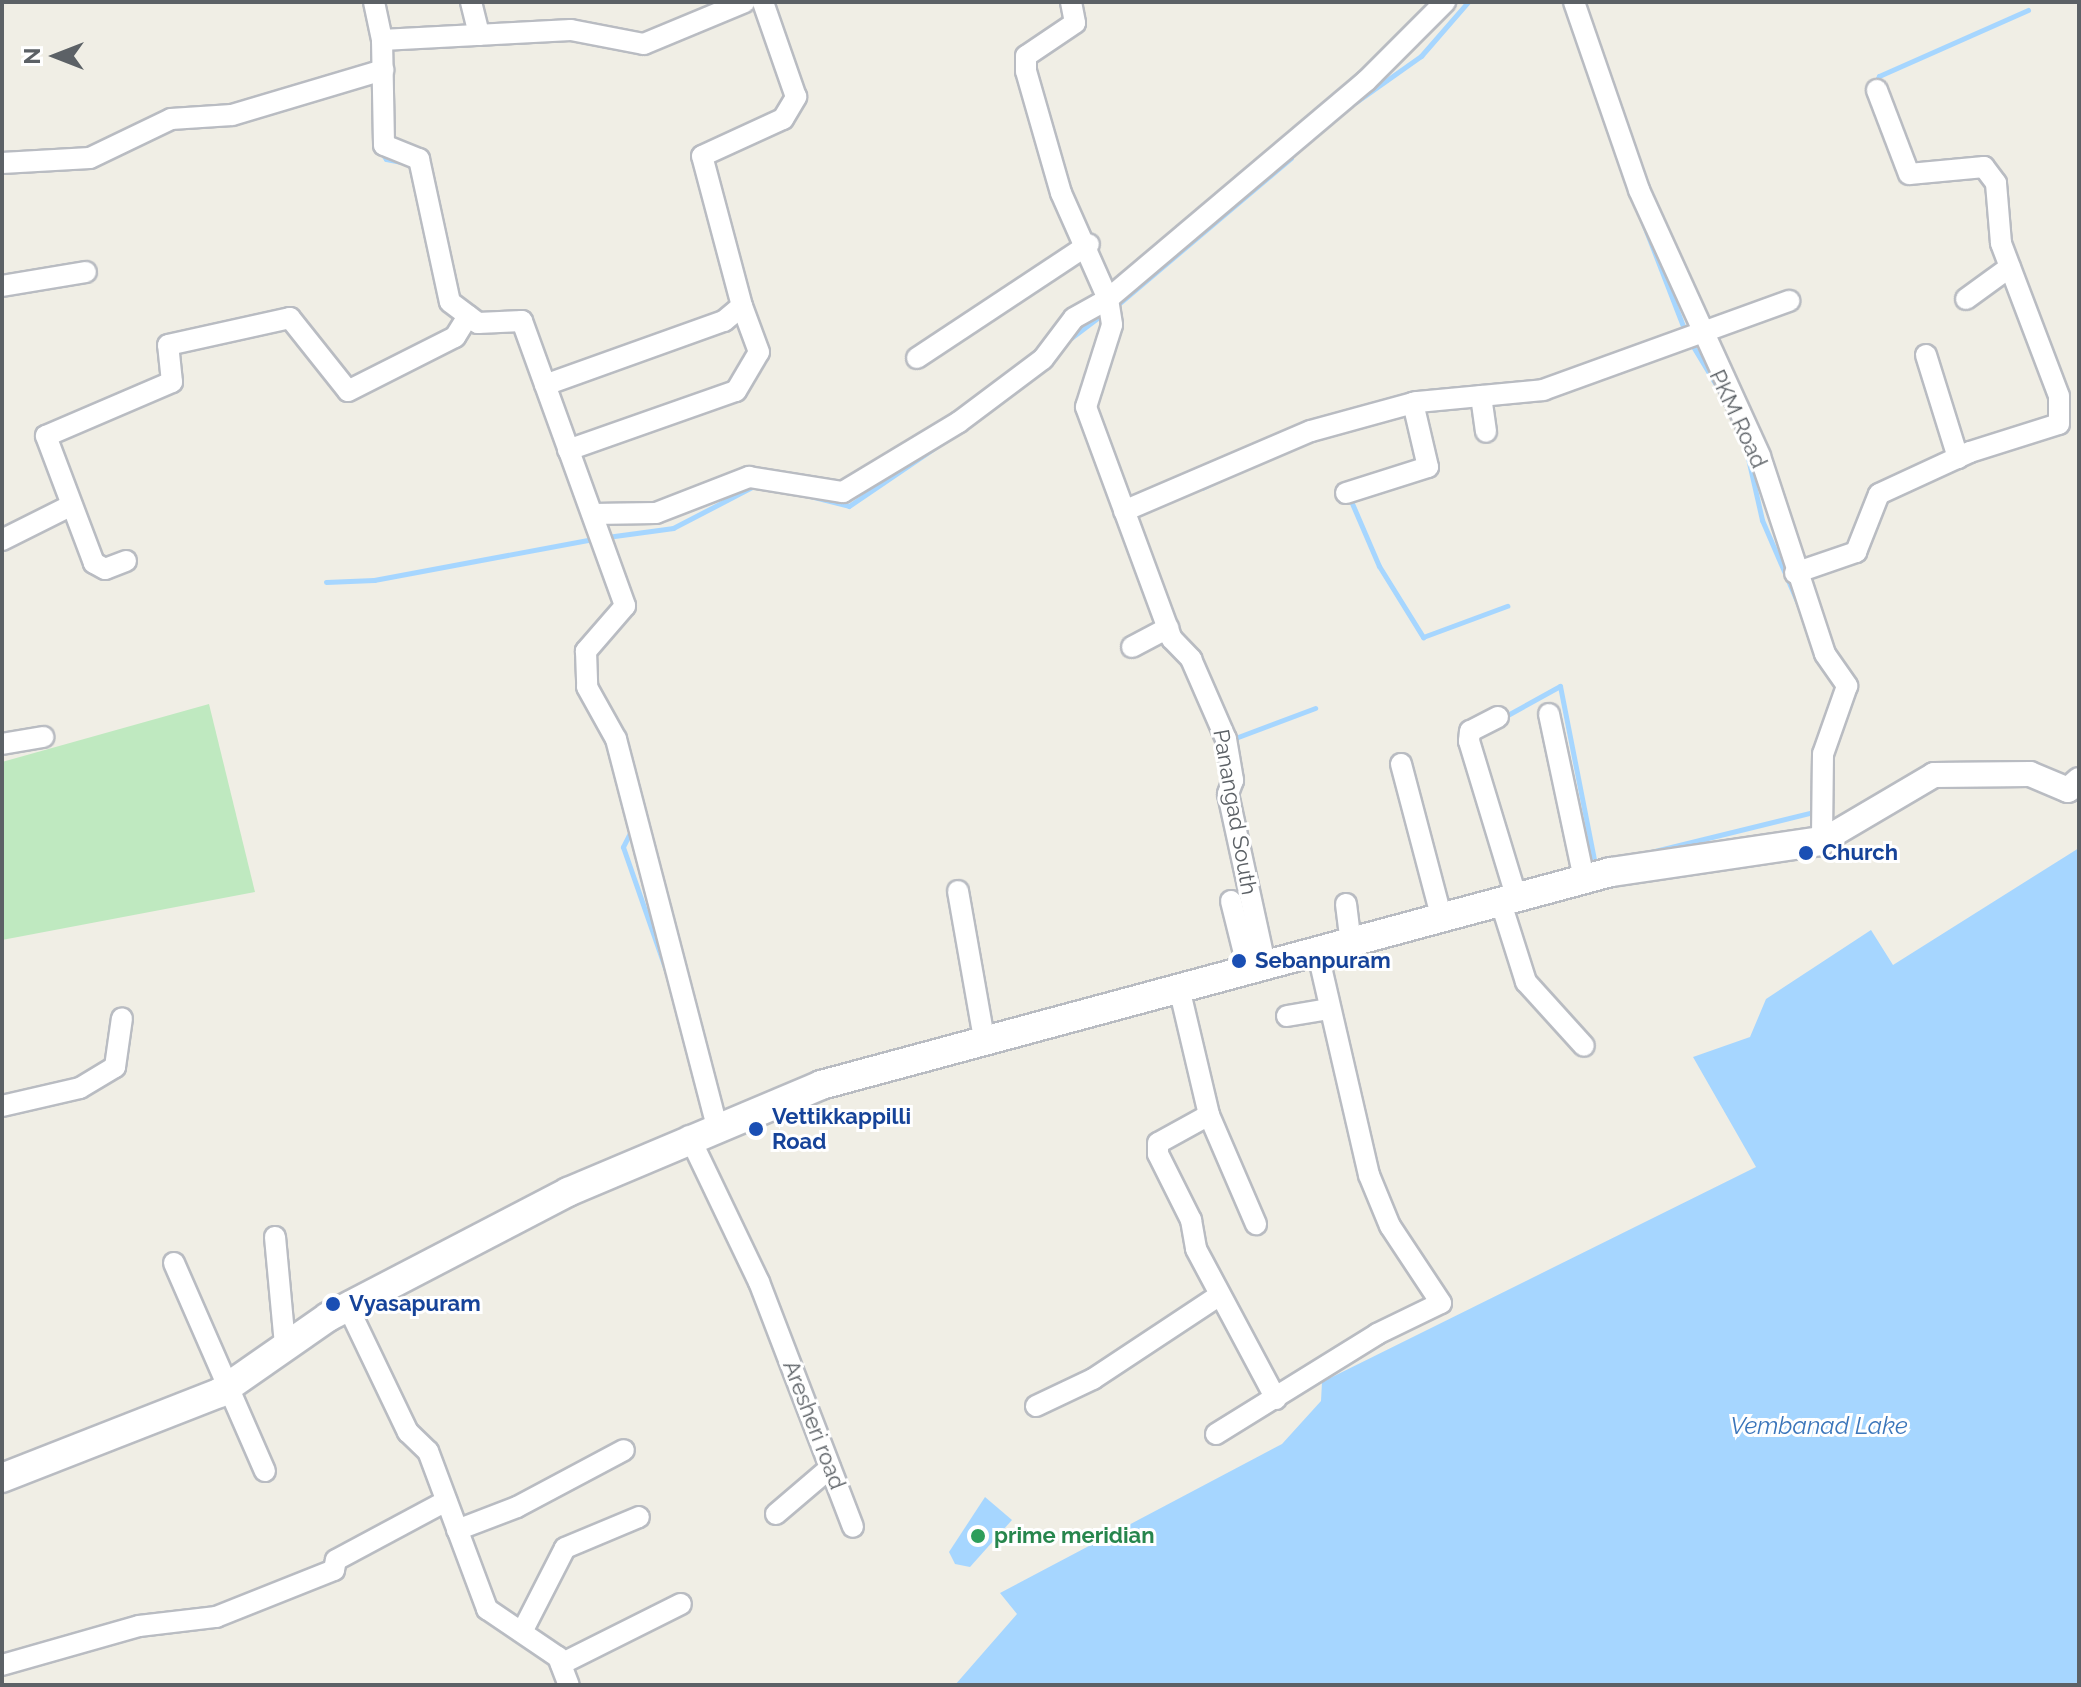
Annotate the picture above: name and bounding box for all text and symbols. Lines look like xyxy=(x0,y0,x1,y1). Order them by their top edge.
north arrow xyxy=(16,16,96,96)
text: N xyxy=(19,48,45,64)
street label: PKM Road xyxy=(1704,366,1772,472)
street label: Panangad South xyxy=(1207,727,1263,897)
place label: Church xyxy=(1822,840,1898,866)
marker: Church xyxy=(1797,844,1815,862)
place label: Sebanpuram xyxy=(1255,948,1391,974)
marker: Sebanpuram xyxy=(1230,952,1248,970)
place label: Vettikkappilli Road xyxy=(772,1103,911,1154)
marker: Vettikkappilli Road xyxy=(747,1120,765,1138)
place label: Vyasapuram xyxy=(349,1291,481,1317)
marker: Vyasapuram xyxy=(324,1295,342,1313)
street label: Aresheri road xyxy=(777,1357,851,1493)
water label: Vembanad Lake xyxy=(1730,1412,1908,1440)
place label: prime meridian xyxy=(994,1523,1155,1549)
marker: prime meridian xyxy=(969,1527,987,1545)

